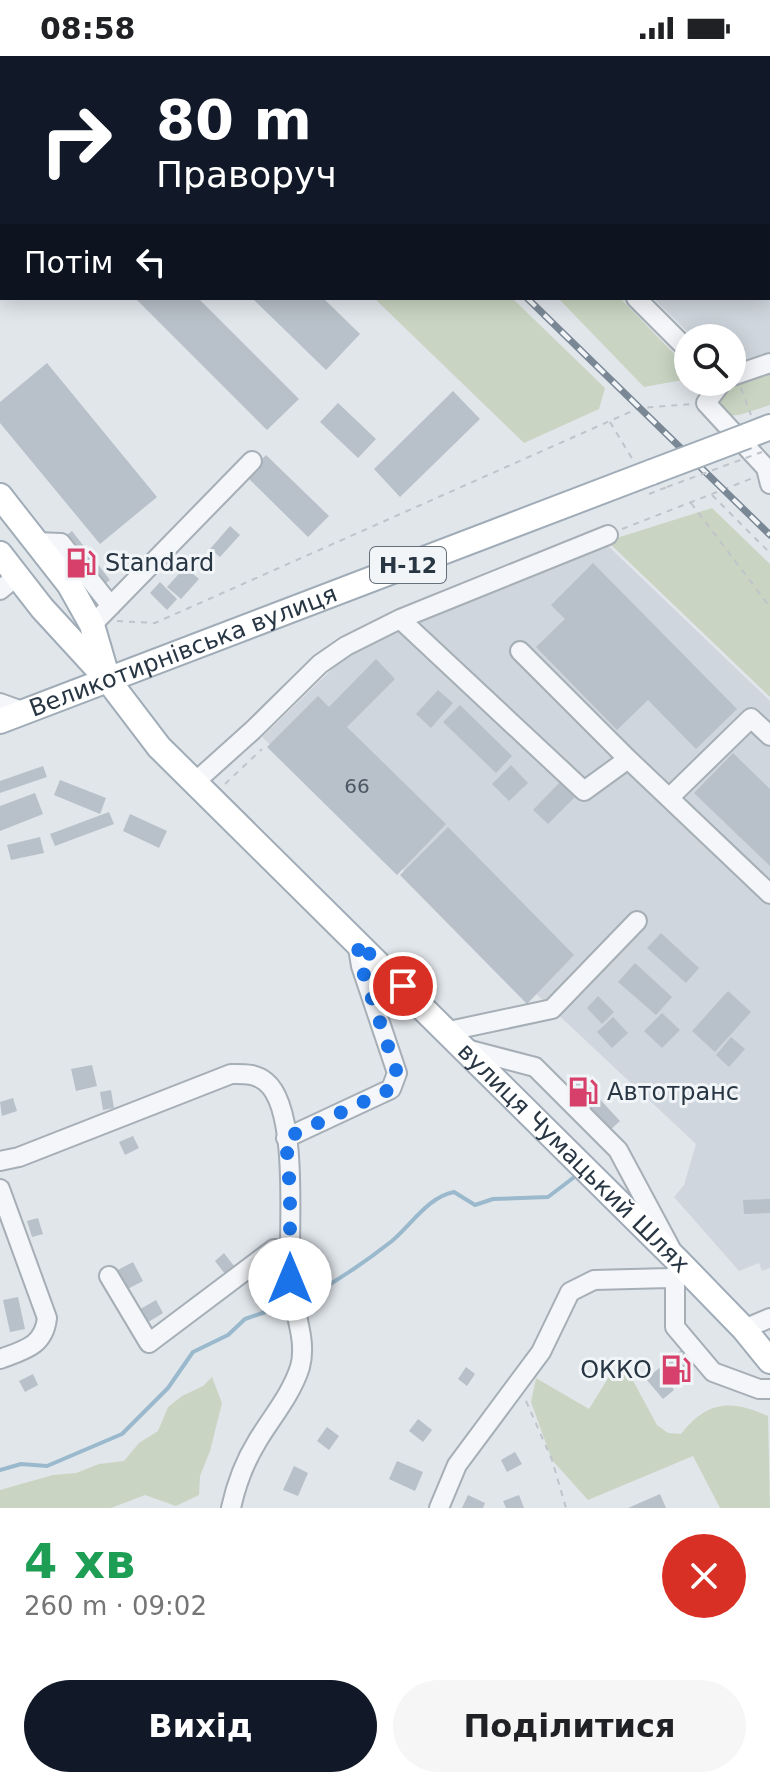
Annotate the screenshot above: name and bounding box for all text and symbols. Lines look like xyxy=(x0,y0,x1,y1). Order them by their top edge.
text: 08:58 xyxy=(40,11,136,46)
text: 80 m xyxy=(156,87,312,152)
icon: right xyxy=(24,88,128,192)
text: Праворуч xyxy=(156,154,337,195)
icon: left xyxy=(129,240,173,284)
text: Потім xyxy=(24,245,113,280)
map controls xyxy=(674,324,746,396)
button: search xyxy=(674,324,746,396)
fuel station icon: Standard xyxy=(64,546,98,580)
road number: Н-12 xyxy=(370,547,446,583)
place label: Standard xyxy=(105,549,214,577)
street label: Великотирнівська вулиця xyxy=(25,580,341,722)
house number: 66 xyxy=(344,774,370,798)
pin xyxy=(369,952,437,1020)
icon: arrive xyxy=(381,964,425,1008)
street label: вулиця Чумацький Шлях xyxy=(452,1037,695,1278)
fuel station icon: Автотранс xyxy=(566,1075,600,1109)
place label: Автотранс xyxy=(607,1078,739,1106)
position arrow xyxy=(248,1237,332,1321)
fuel station icon: ОККО xyxy=(659,1353,693,1387)
place label: ОККО xyxy=(580,1356,652,1384)
text: 4 хв xyxy=(24,1533,135,1589)
button: close xyxy=(662,1534,746,1618)
text: 260 m · 09:02 xyxy=(24,1591,207,1621)
button: Вихід xyxy=(24,1680,377,1772)
button: Поділитися xyxy=(393,1680,746,1772)

